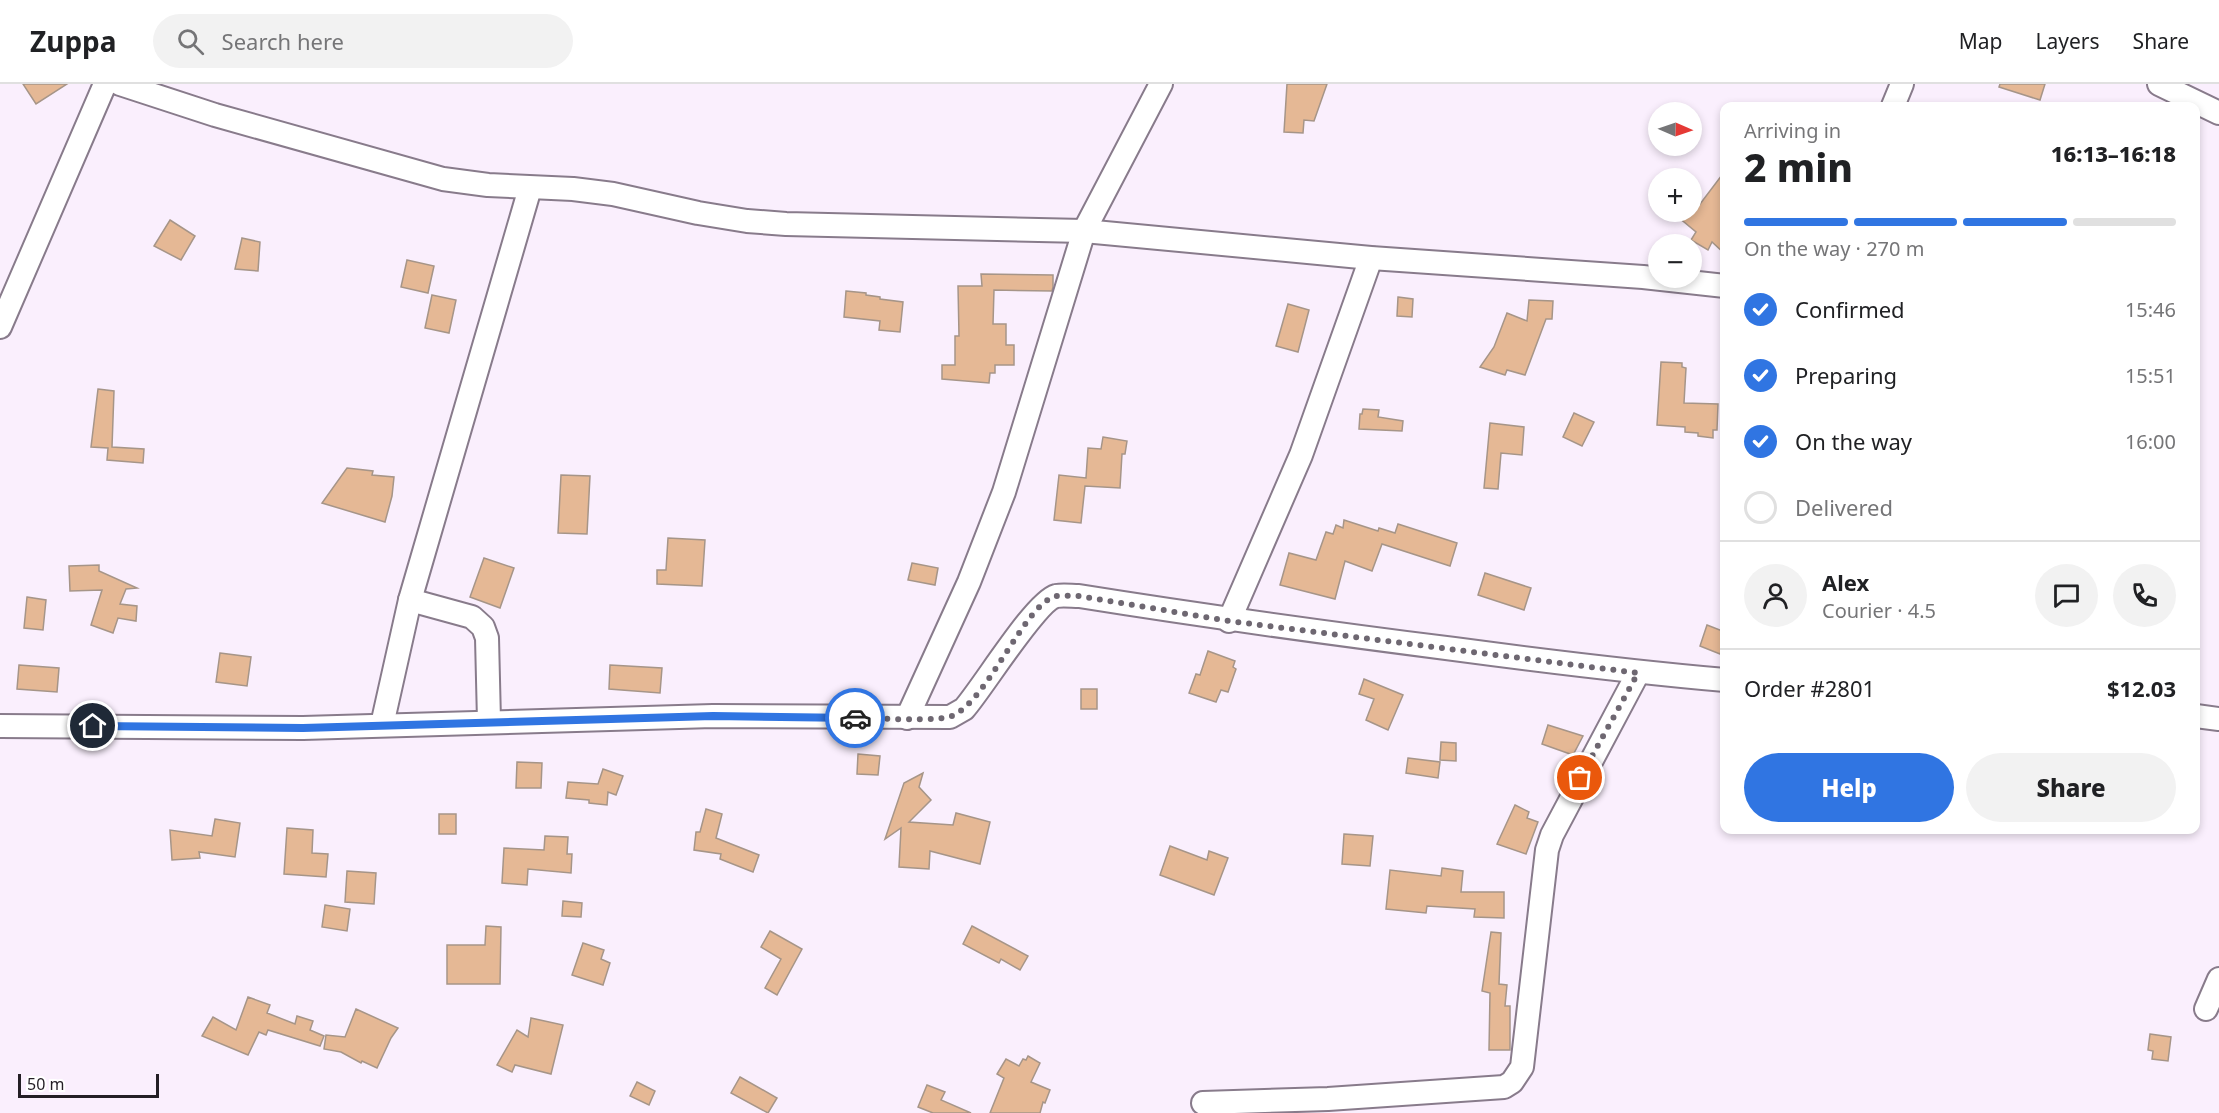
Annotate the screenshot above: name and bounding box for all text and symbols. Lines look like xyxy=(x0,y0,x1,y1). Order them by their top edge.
search box xyxy=(153,14,573,68)
text: Zuppa xyxy=(30,22,117,60)
icon: search xyxy=(174,25,207,58)
text: Search here xyxy=(222,26,344,56)
text: Map xyxy=(1959,27,2003,55)
text: Layers xyxy=(2036,27,2100,55)
text: Share xyxy=(2133,27,2189,55)
north arrow xyxy=(1648,102,1702,156)
map controls xyxy=(1648,102,1702,288)
text: Arriving in xyxy=(1744,117,1841,144)
text: 16:13–16:18 xyxy=(2051,138,2176,168)
text: 2 min xyxy=(1744,140,1853,193)
button: + xyxy=(1648,168,1702,222)
button: − xyxy=(1648,234,1702,288)
text: On the way · 270 m xyxy=(1744,235,1924,262)
icon: check xyxy=(1744,293,1777,326)
text: Confirmed xyxy=(1795,294,1905,324)
text: 15:46 xyxy=(2125,296,2176,323)
icon: check xyxy=(1744,359,1777,392)
text: Preparing xyxy=(1795,360,1897,390)
text: 15:51 xyxy=(2125,362,2176,389)
icon: check xyxy=(1744,425,1777,458)
text: On the way xyxy=(1795,426,1912,456)
text: 16:00 xyxy=(2125,428,2176,455)
text: Delivered xyxy=(1795,492,1893,522)
button: person xyxy=(1744,564,1807,627)
button: chat xyxy=(2035,564,2098,627)
button: phone xyxy=(2113,564,2176,627)
text: Alex xyxy=(1822,567,1869,597)
text: Courier · 4.5 xyxy=(1822,597,1936,624)
text: Order #2801 xyxy=(1744,673,1875,703)
text: $12.03 xyxy=(2107,673,2176,703)
courier xyxy=(825,688,885,748)
pin xyxy=(67,700,118,751)
icon: car xyxy=(839,702,872,735)
icon: home xyxy=(76,709,109,742)
pin xyxy=(1554,752,1605,803)
button: Help xyxy=(1744,753,1954,822)
button: Share xyxy=(1966,753,2176,822)
icon: bag xyxy=(1563,761,1596,794)
scale bar xyxy=(18,1071,159,1098)
text: 50 m xyxy=(27,1073,64,1095)

